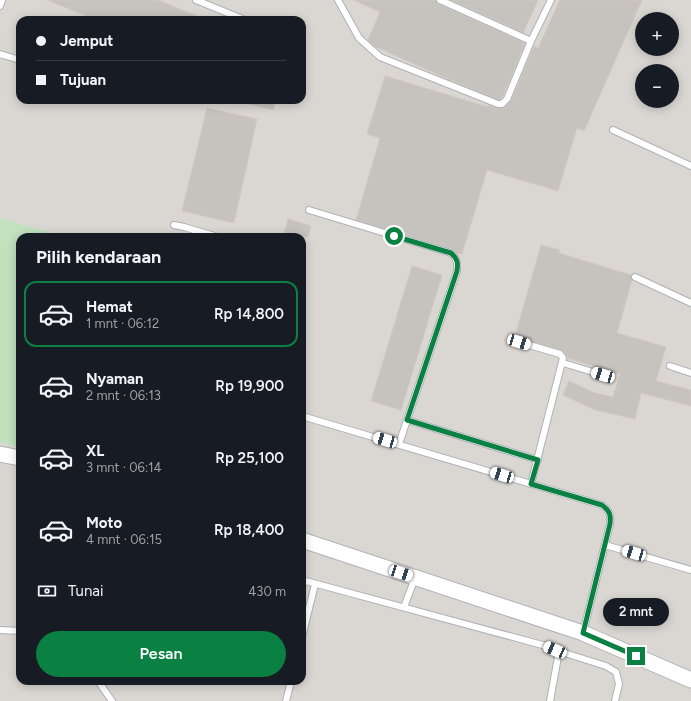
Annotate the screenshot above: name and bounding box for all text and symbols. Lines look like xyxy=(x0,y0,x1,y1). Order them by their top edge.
map controls xyxy=(635,12,679,108)
button: + xyxy=(635,12,679,56)
text: Jemput xyxy=(60,32,113,50)
button: − xyxy=(635,64,679,108)
text: Tujuan xyxy=(60,71,106,89)
route start xyxy=(385,227,403,245)
text: Pilih kendaraan xyxy=(36,246,161,268)
icon: car xyxy=(38,296,74,332)
text: Hemat xyxy=(86,298,133,316)
text: Rp 14,800 xyxy=(214,305,284,323)
text: 1 mnt · 06:12 xyxy=(86,316,159,331)
car xyxy=(506,333,532,351)
car xyxy=(590,366,616,384)
icon: car xyxy=(38,368,74,404)
text: Nyaman xyxy=(86,370,144,388)
text: Rp 19,900 xyxy=(215,377,284,395)
text: 2 mnt · 06:13 xyxy=(86,388,161,403)
car xyxy=(372,431,398,449)
icon: car xyxy=(38,440,74,476)
text: XL xyxy=(86,442,104,460)
text: Rp 25,100 xyxy=(215,449,284,467)
text: 3 mnt · 06:14 xyxy=(86,460,162,475)
car xyxy=(489,466,515,484)
icon: car xyxy=(38,512,74,548)
text: Moto xyxy=(86,514,122,532)
text: Rp 18,400 xyxy=(214,521,284,539)
text: 4 mnt · 06:15 xyxy=(86,532,162,547)
car xyxy=(621,544,647,562)
car xyxy=(388,564,414,582)
icon: cash xyxy=(36,580,58,602)
text: Tunai xyxy=(68,582,103,600)
text: 430 m xyxy=(248,584,286,599)
callout: 2 mnt xyxy=(603,598,669,626)
text: 2 mnt xyxy=(619,604,653,619)
button: Pesan xyxy=(36,631,286,677)
car xyxy=(542,640,568,660)
route end xyxy=(627,647,645,665)

